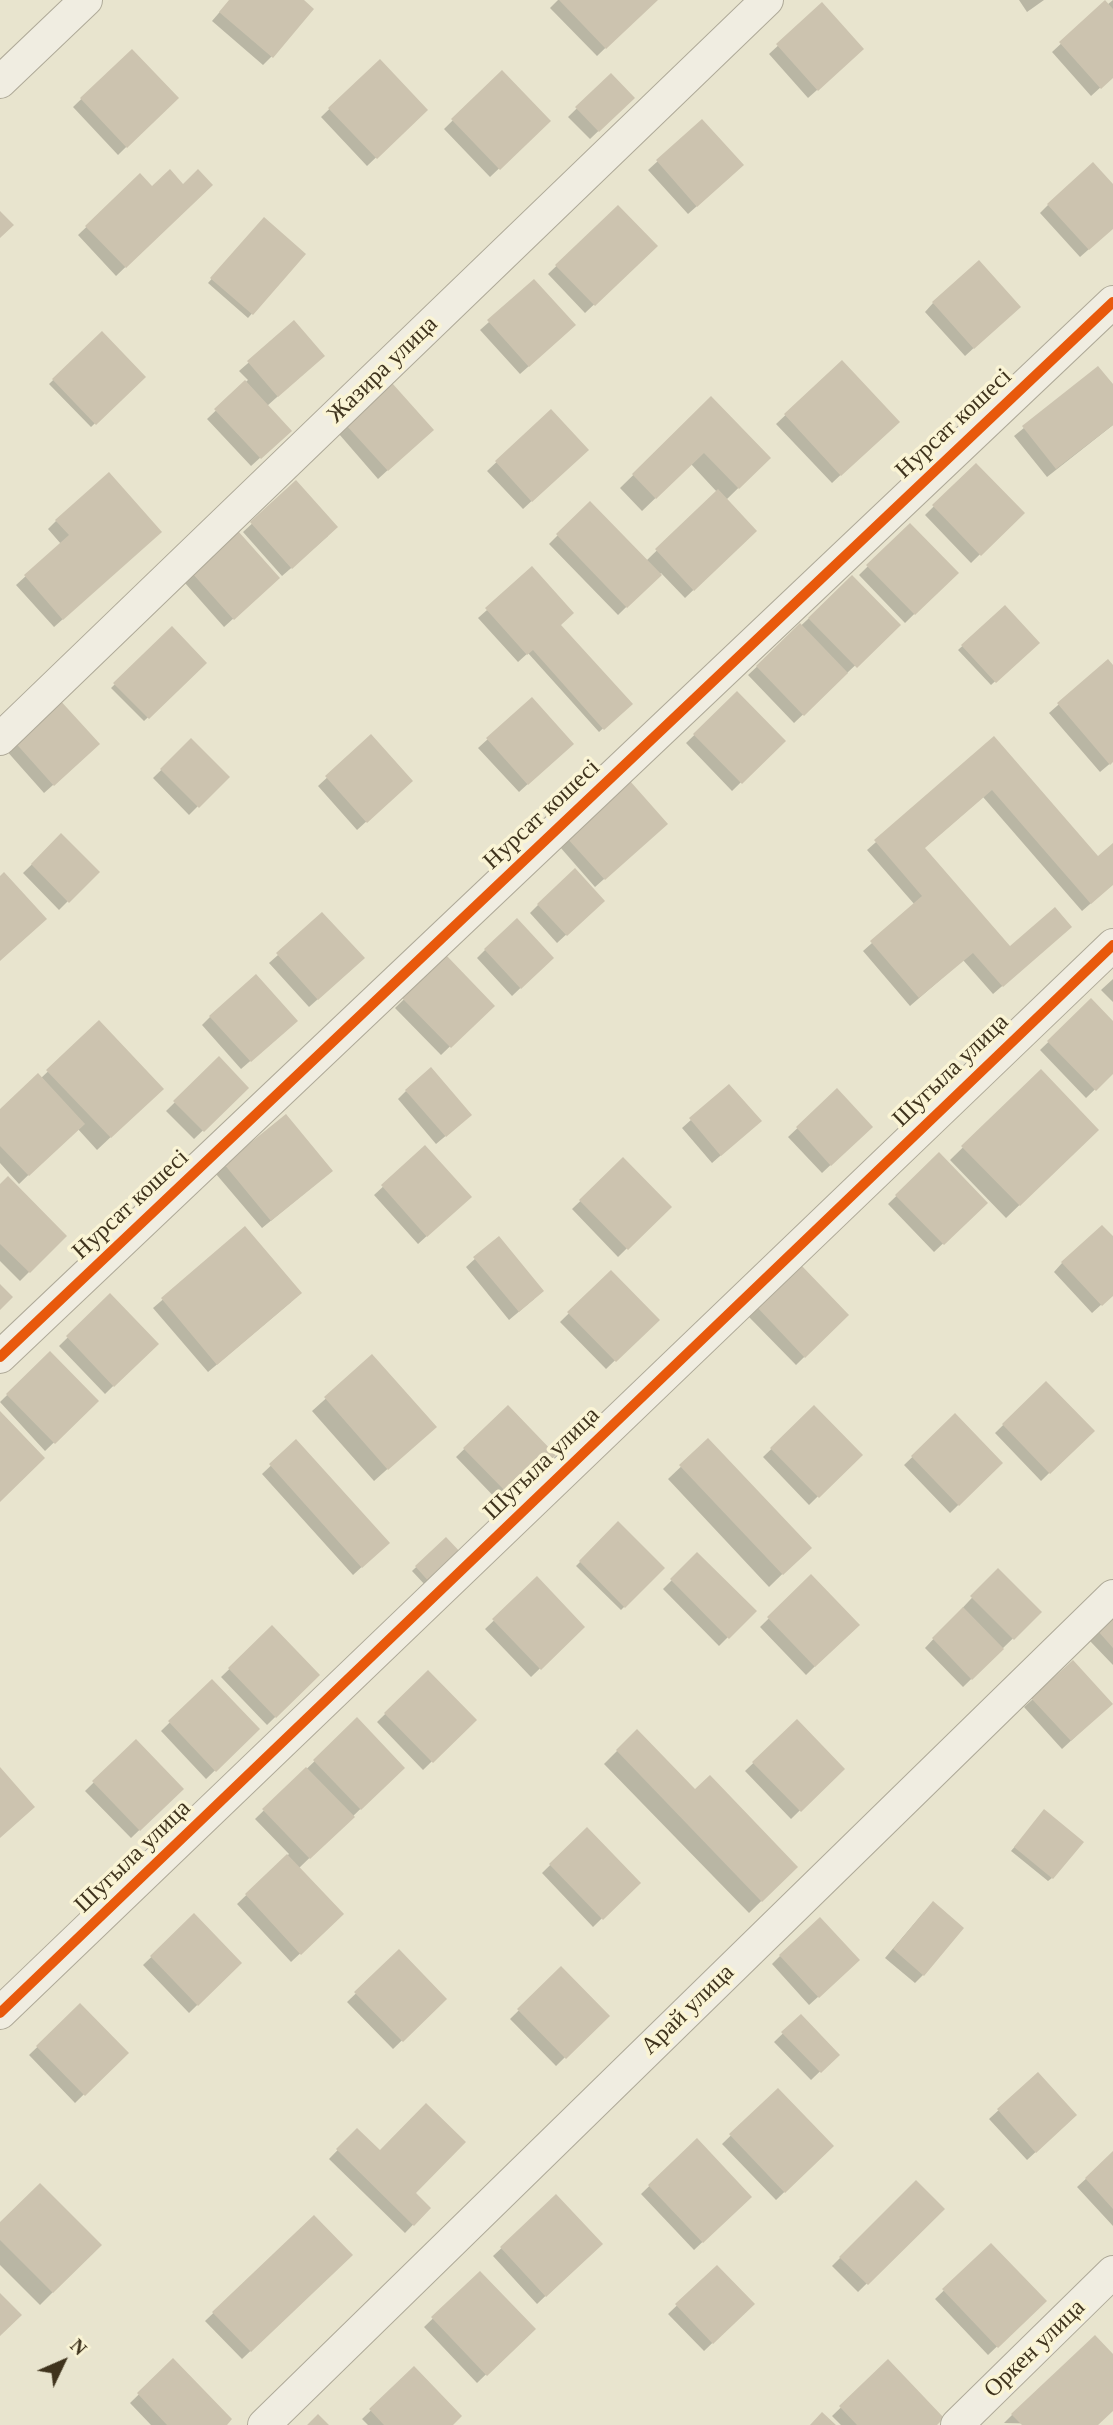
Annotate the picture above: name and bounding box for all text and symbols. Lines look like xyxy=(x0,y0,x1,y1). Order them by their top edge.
street label: Жазира улица xyxy=(322,310,444,430)
street label: Нурсат кошесi xyxy=(890,363,1018,485)
street label: Нурсат кошесi xyxy=(478,754,606,876)
street label: Шугыла улица xyxy=(887,1009,1015,1133)
street label: Нурсат кошесi xyxy=(67,1144,195,1266)
street label: Шугыла улица xyxy=(478,1402,606,1526)
street label: Шугыла улица xyxy=(69,1795,197,1919)
street label: Арай улица xyxy=(636,1959,740,2061)
street label: Оркен улица xyxy=(979,2294,1091,2404)
north arrow xyxy=(28,2327,98,2397)
text: N xyxy=(66,2335,91,2359)

